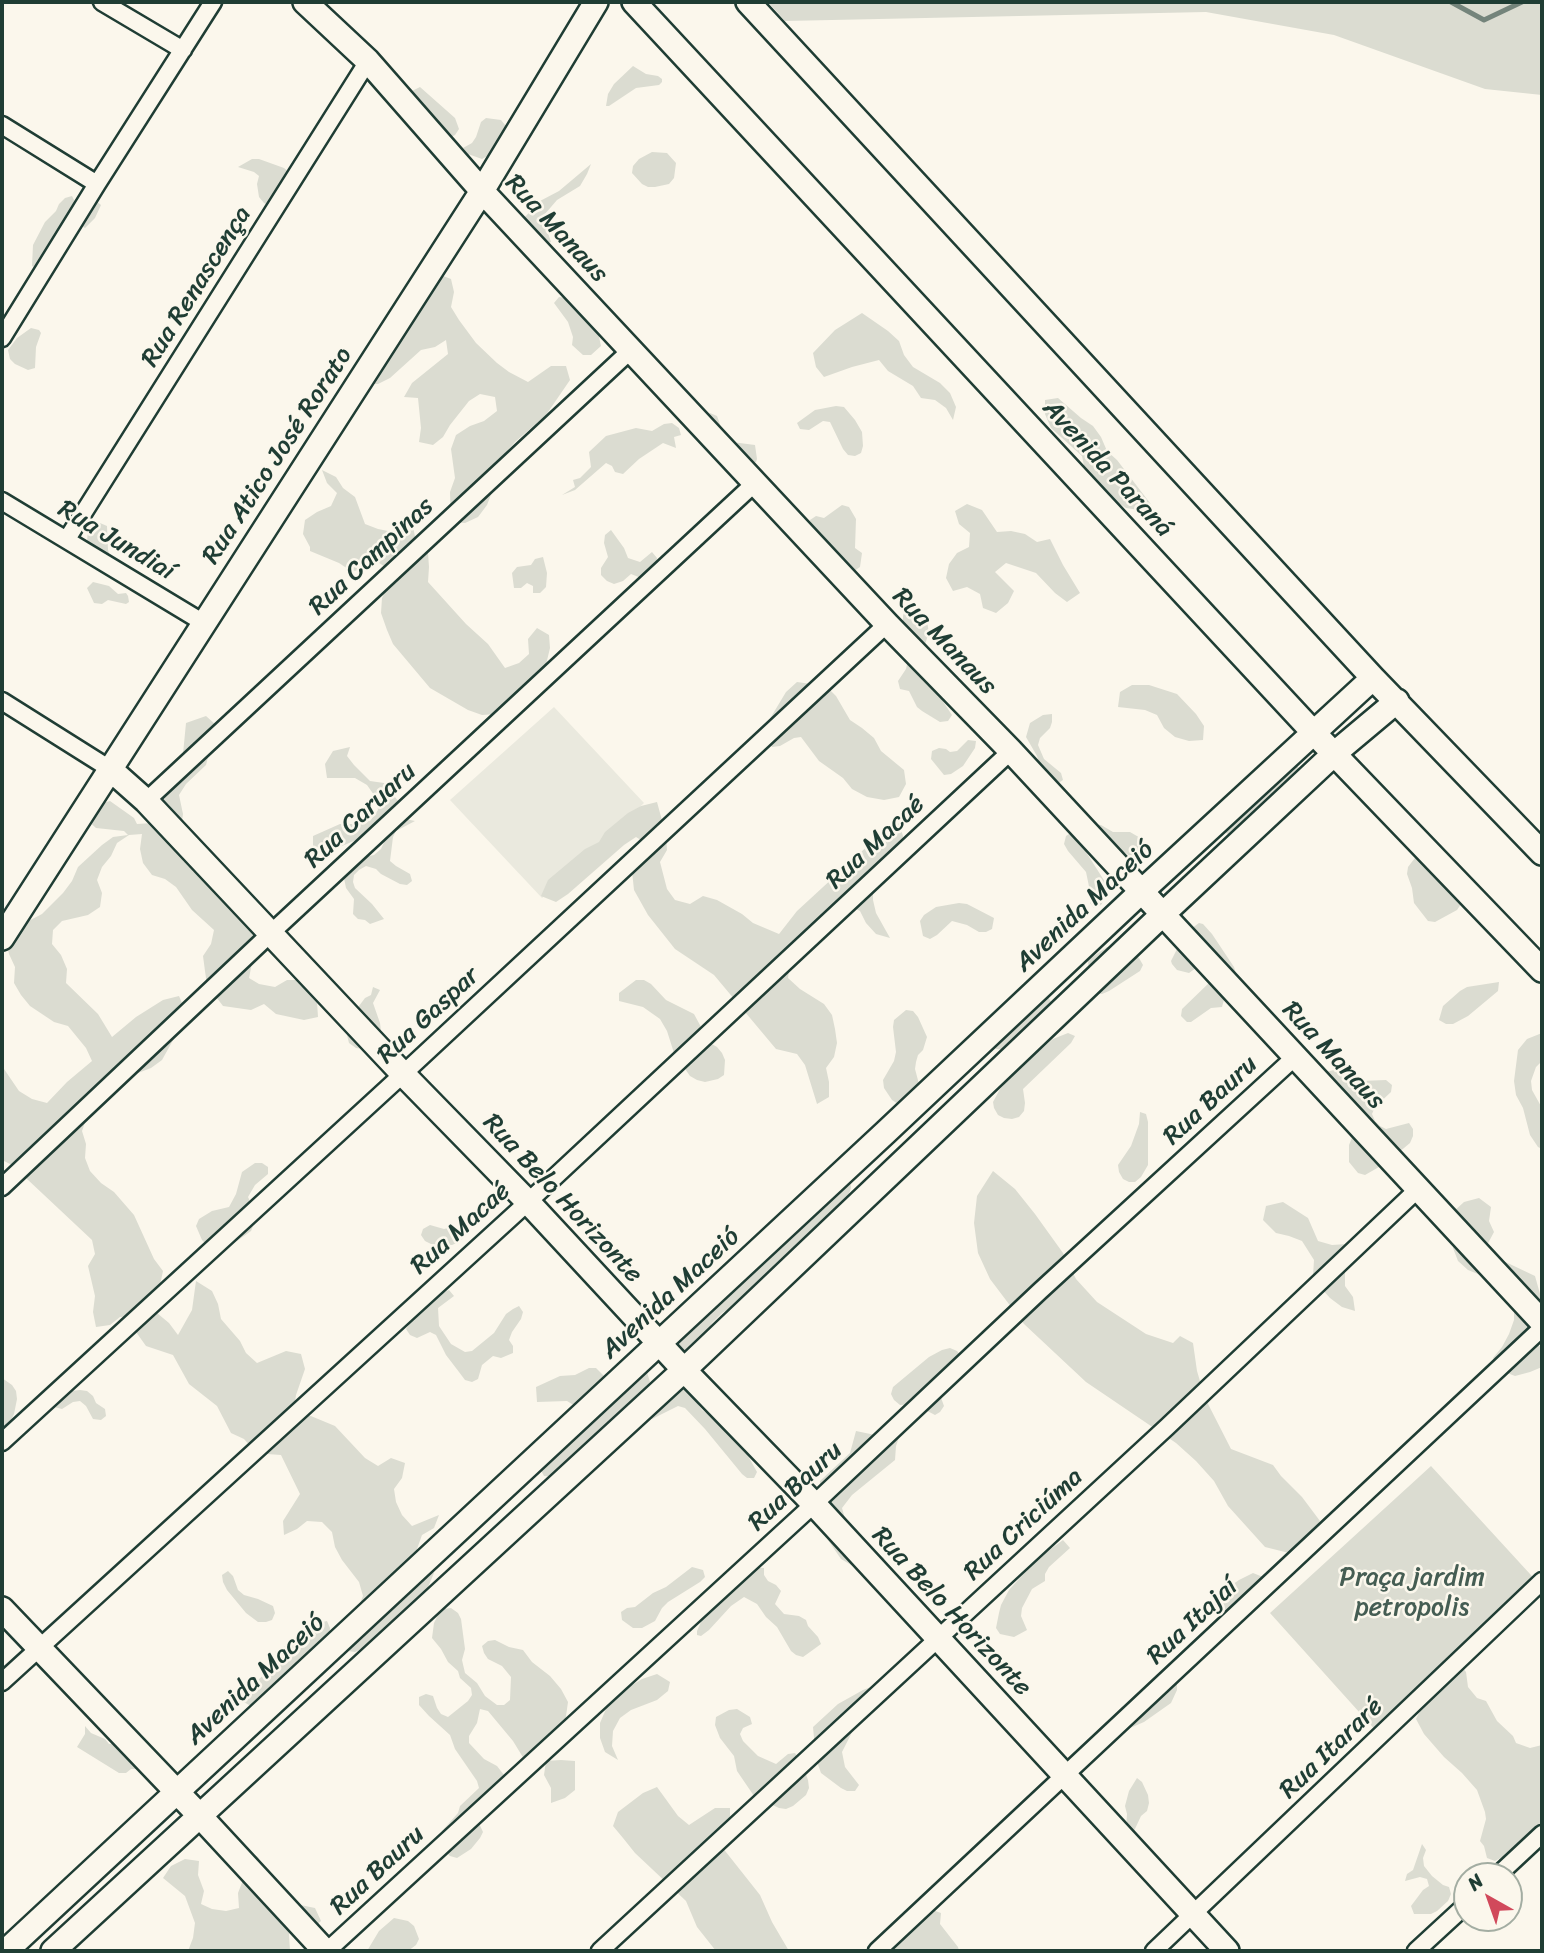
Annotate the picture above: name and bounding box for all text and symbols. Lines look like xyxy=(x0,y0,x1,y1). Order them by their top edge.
street label: Rua Manaus xyxy=(498,168,614,290)
street label: Rua Renascença xyxy=(135,201,259,373)
street label: Rua Atico José Rorato xyxy=(196,342,360,570)
street label: Avenida Paraná xyxy=(1035,394,1179,544)
street label: Rua Campinas xyxy=(303,491,441,623)
street label: Rua Jundiaí xyxy=(52,494,180,588)
street label: Rua Manaus xyxy=(885,582,1003,702)
street label: Rua Caruaru xyxy=(299,756,423,876)
street label: Rua Macaé xyxy=(820,790,932,896)
street label: Avenida Maceió xyxy=(1009,835,1161,979)
street label: Rua Gaspar xyxy=(371,961,487,1071)
street label: Rua Manaus xyxy=(1275,995,1391,1117)
street label: Rua Bauru xyxy=(1157,1050,1265,1152)
street label: Rua Belo Horizonte xyxy=(476,1108,648,1290)
street label: Rua Macaé xyxy=(405,1176,517,1282)
street label: Avenida Maceió xyxy=(595,1222,747,1366)
street label: Rua Bauru xyxy=(742,1436,850,1538)
street label: Rua Criciúma xyxy=(958,1462,1090,1588)
street label: Rua Belo Horizonte xyxy=(865,1521,1037,1703)
park label: Praça jardim petropolis xyxy=(1339,1562,1485,1624)
street label: Rua Itajaí xyxy=(1141,1572,1245,1672)
street label: Avenida Maceió xyxy=(180,1608,332,1752)
street label: Rua Itararé xyxy=(1274,1692,1390,1806)
street label: Rua Bauru xyxy=(324,1820,432,1922)
north arrow xyxy=(1453,1862,1523,1932)
text: N xyxy=(1460,1865,1491,1899)

